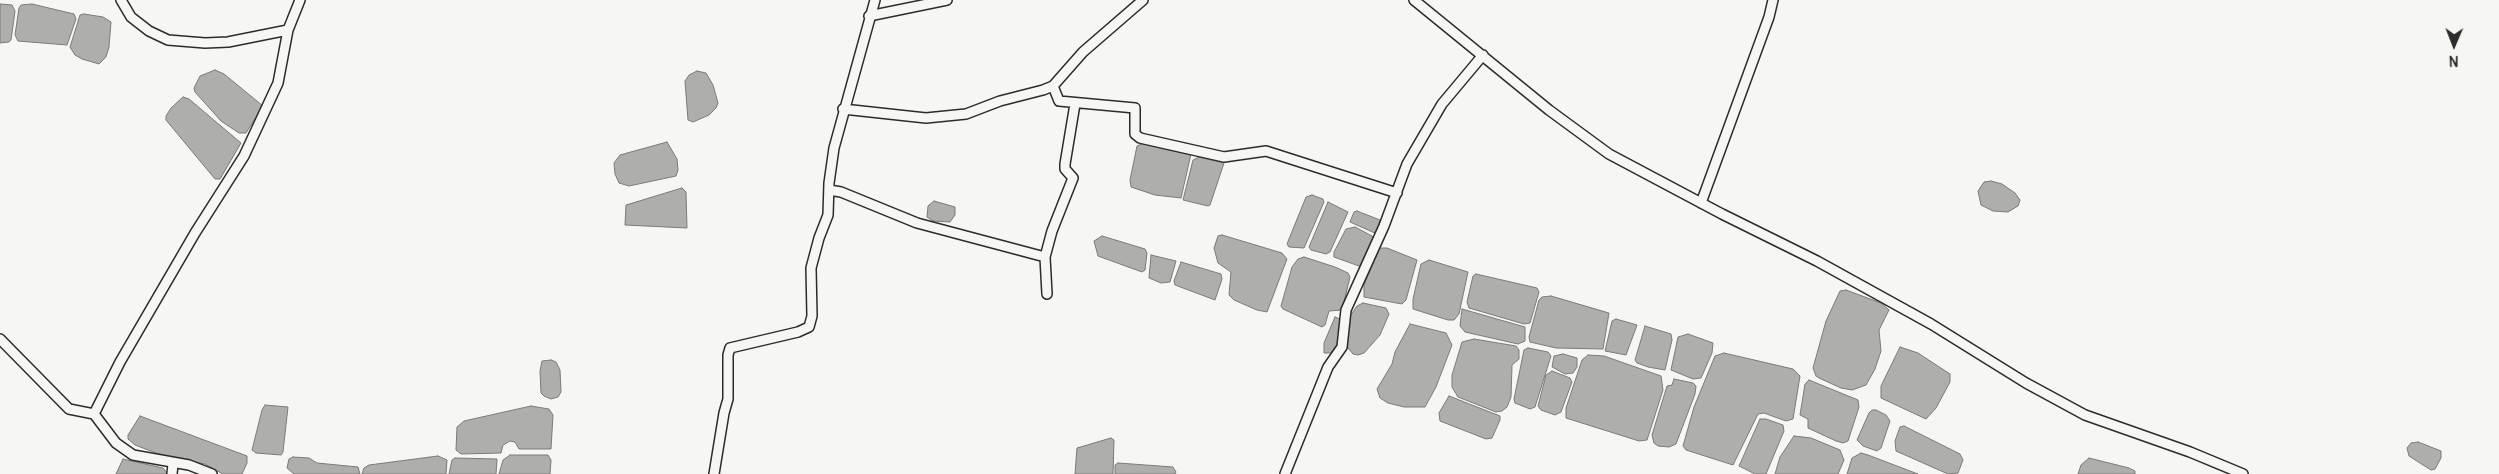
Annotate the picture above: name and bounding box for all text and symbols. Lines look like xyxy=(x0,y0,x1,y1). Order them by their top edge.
north arrow xyxy=(2429,20,2479,70)
text: N xyxy=(2449,52,2459,69)

